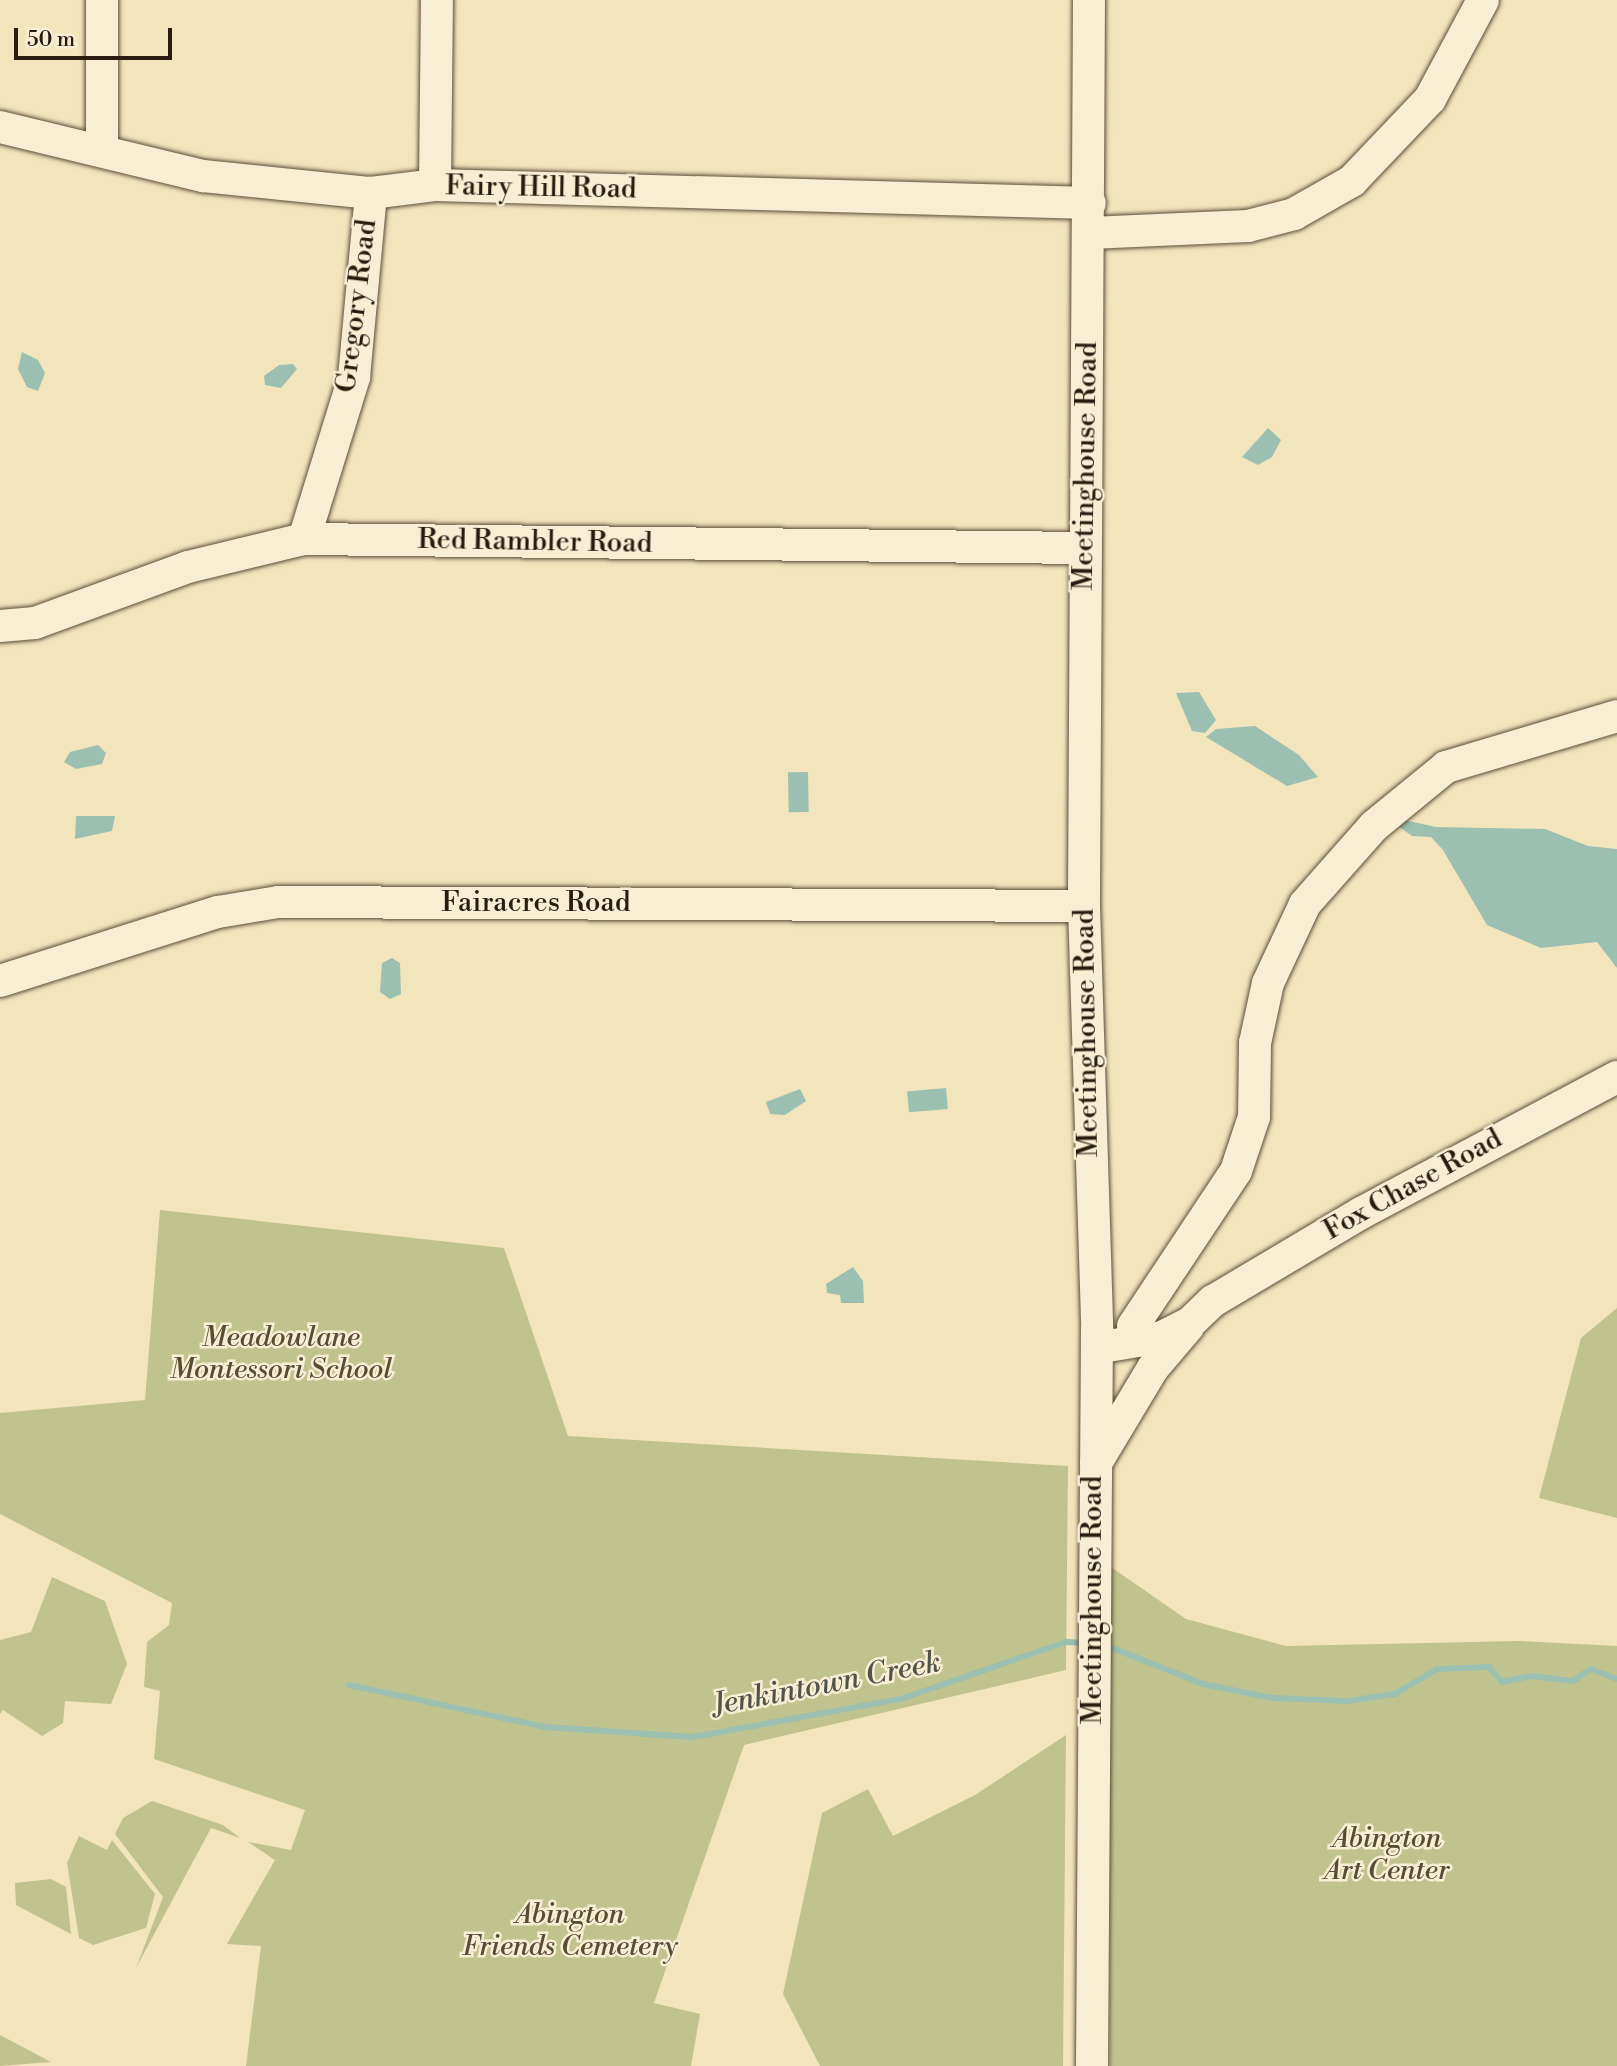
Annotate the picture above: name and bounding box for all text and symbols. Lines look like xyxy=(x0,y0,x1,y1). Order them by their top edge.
scale bar xyxy=(18,14,175,58)
text: 50 m xyxy=(27,27,75,53)
street label: Fairy Hill Road xyxy=(445,170,637,206)
street label: Gregory Road xyxy=(330,217,384,395)
street label: Meetinghouse Road xyxy=(1067,341,1105,591)
street label: Red Rambler Road xyxy=(417,523,653,561)
street label: Fairacres Road xyxy=(441,886,631,920)
street label: Meetinghouse Road xyxy=(1068,908,1106,1158)
street label: Fox Chase Road xyxy=(1318,1122,1508,1248)
park label: Meadowlane Montessori School xyxy=(170,1321,392,1387)
street label: Meetinghouse Road xyxy=(1076,1476,1110,1724)
water label: Jenkintown Creek xyxy=(710,1644,944,1724)
park label: Abington Art Center xyxy=(1324,1822,1450,1888)
park label: Abington Friends Cemetery xyxy=(462,1898,678,1964)

